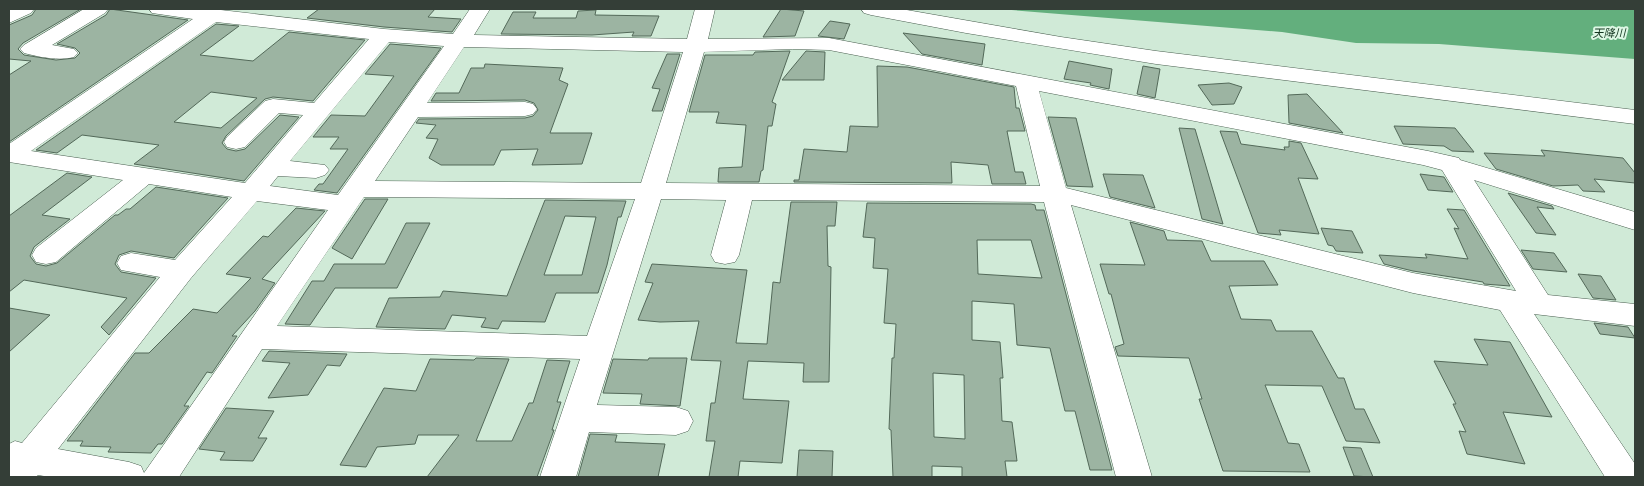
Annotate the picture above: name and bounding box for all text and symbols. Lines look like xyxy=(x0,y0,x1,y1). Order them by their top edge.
water label: 天降川 xyxy=(1593,27,1626,40)

